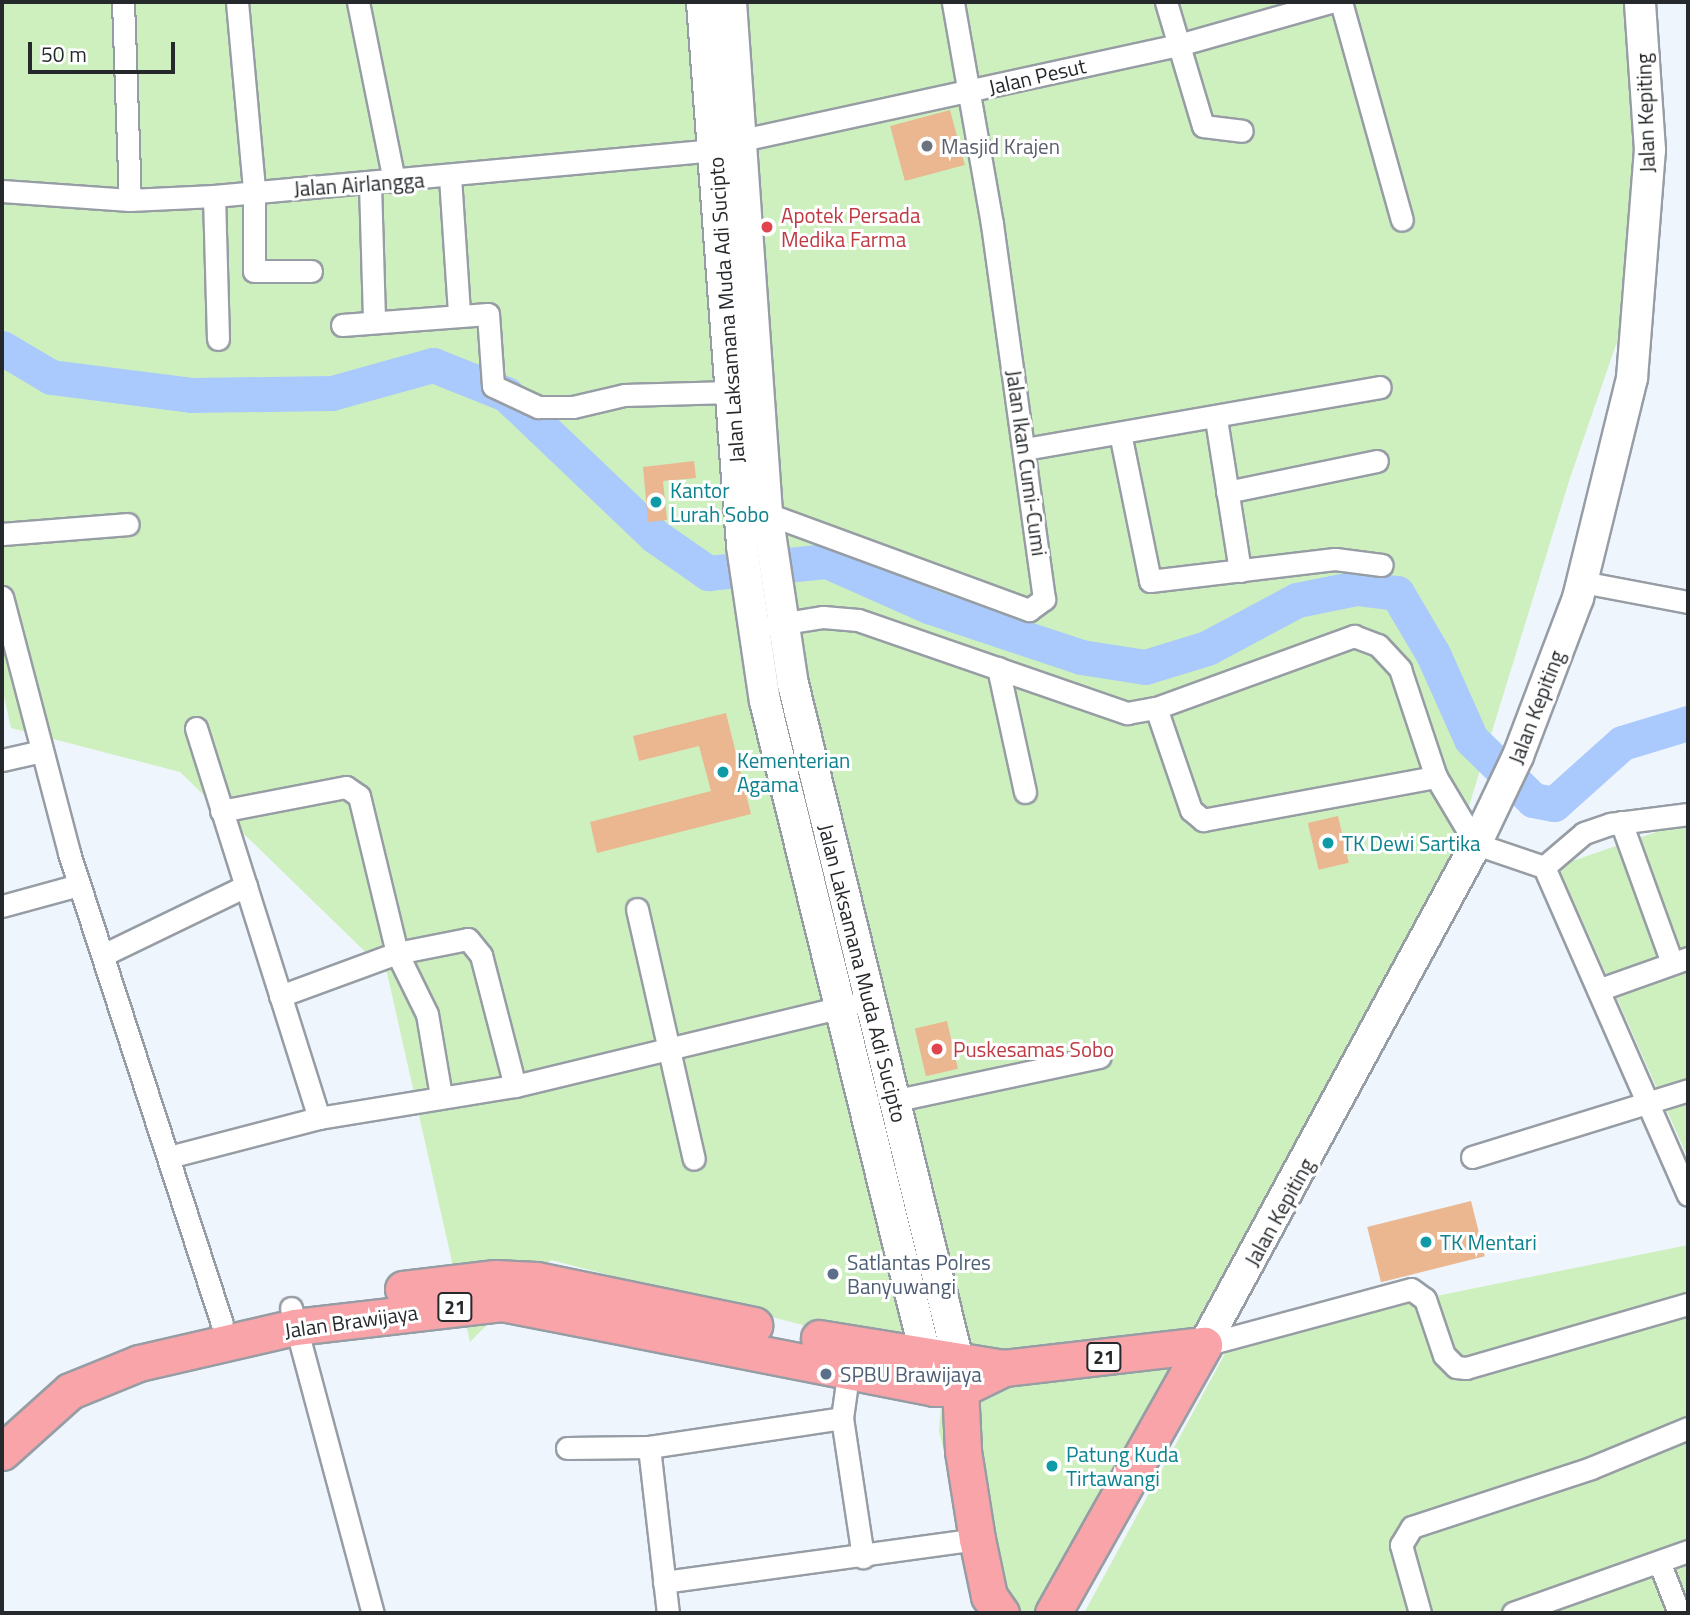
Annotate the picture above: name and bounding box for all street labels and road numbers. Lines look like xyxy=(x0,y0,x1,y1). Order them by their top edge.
street label: Jalan Pesut xyxy=(986,53,1088,99)
street label: Jalan Kepiting xyxy=(1630,53,1660,173)
street label: Jalan Laksamana Muda Adi Sucipto xyxy=(703,156,749,464)
street label: Jalan Airlangga xyxy=(293,167,425,201)
street label: Jalan Ikan Cumi-Cumi xyxy=(1001,368,1053,558)
street label: Jalan Kepiting xyxy=(1503,647,1569,767)
street label: Jalan Laksamana Muda Adi Sucipto xyxy=(814,821,912,1125)
street label: Jalan Kepiting xyxy=(1239,1153,1319,1271)
road number: 21 xyxy=(436,1292,474,1322)
street label: Jalan Brawijaya xyxy=(283,1299,419,1343)
road number: 21 xyxy=(1085,1342,1123,1372)

